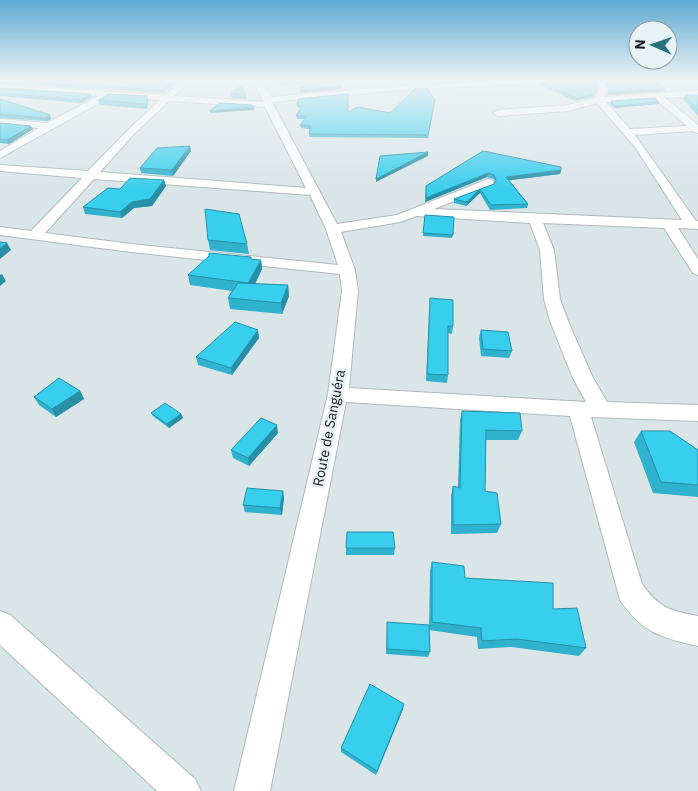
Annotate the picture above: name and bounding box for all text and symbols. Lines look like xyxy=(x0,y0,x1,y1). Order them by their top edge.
north arrow xyxy=(628,20,678,70)
text: N xyxy=(631,39,649,50)
street label: Route de Sanguéra xyxy=(309,368,349,488)

